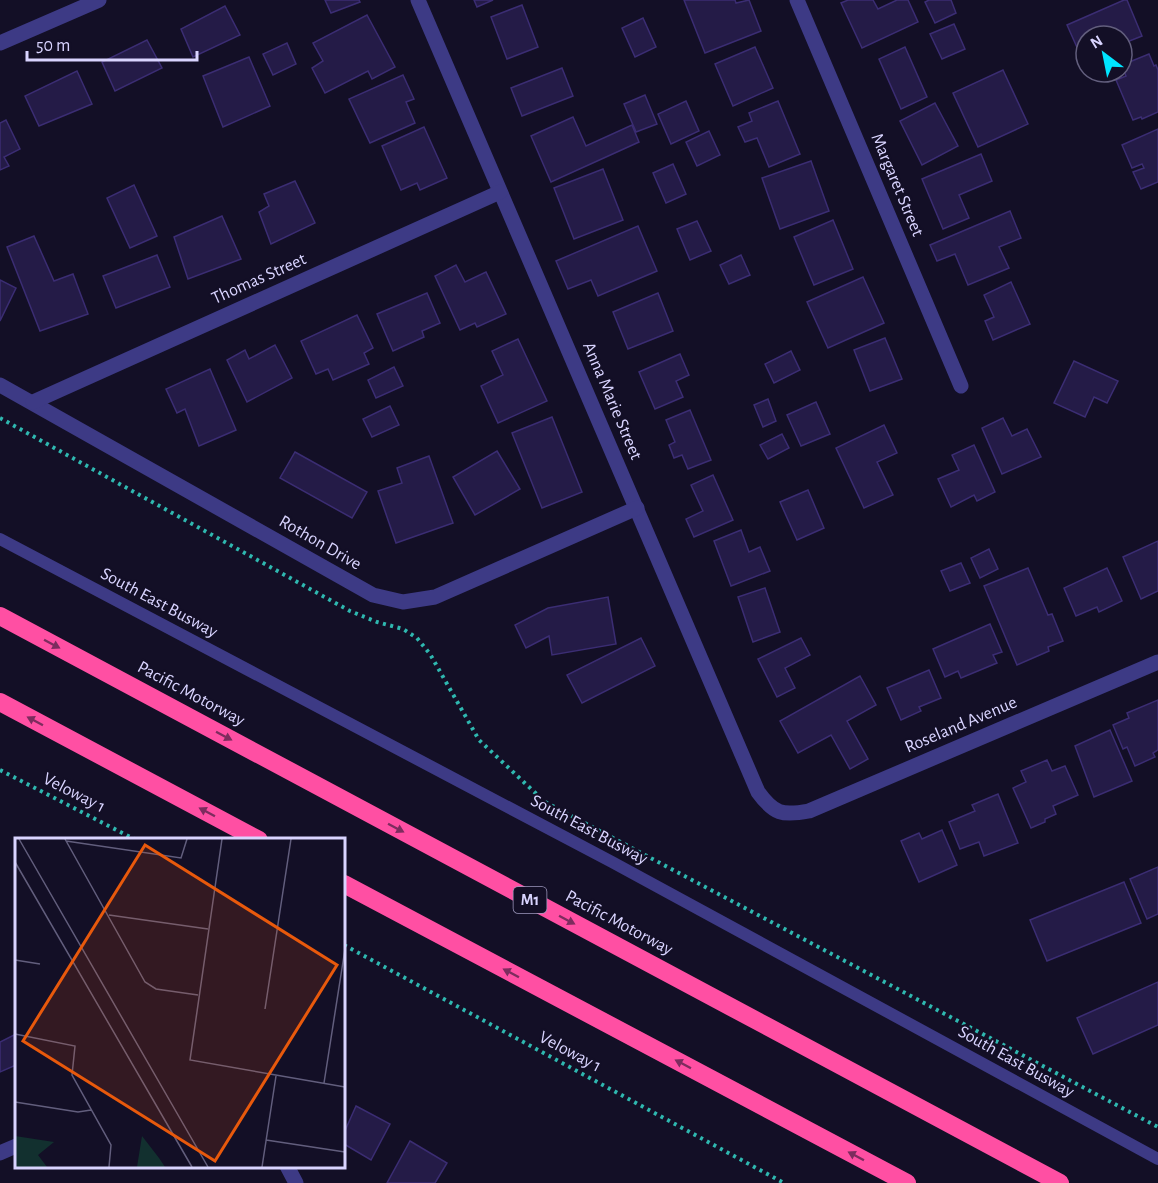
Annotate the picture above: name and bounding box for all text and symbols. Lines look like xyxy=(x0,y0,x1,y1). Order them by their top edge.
scale bar xyxy=(27,24,196,62)
north arrow xyxy=(1074,24,1134,84)
text: N xyxy=(1088,32,1106,52)
text: 50 m xyxy=(36,37,70,55)
street label: Margaret Street xyxy=(867,131,927,239)
street label: Thomas Street xyxy=(209,250,309,308)
street label: Anna Marie Street xyxy=(579,340,645,463)
street label: Rothon Drive xyxy=(276,512,364,574)
street label: South East Busway xyxy=(98,565,221,641)
one-way arrow xyxy=(43,639,60,649)
street label: Pacific Motorway xyxy=(134,658,248,730)
street label: Roseland Avenue xyxy=(902,693,1020,757)
one-way arrow xyxy=(26,716,43,726)
one-way arrow xyxy=(215,731,232,741)
street label: Veloway 1 xyxy=(40,770,108,816)
street label: South East Busway xyxy=(528,792,651,868)
one-way arrow xyxy=(198,807,215,817)
one-way arrow xyxy=(387,823,404,833)
inset map xyxy=(15,838,345,1168)
road number: M1 xyxy=(514,887,546,913)
street label: Pacific Motorway xyxy=(562,887,676,959)
one-way arrow xyxy=(559,915,576,924)
one-way arrow xyxy=(502,968,519,978)
street label: South East Busway xyxy=(955,1023,1077,1101)
street label: Veloway 1 xyxy=(536,1028,604,1076)
one-way arrow xyxy=(675,1059,692,1069)
one-way arrow xyxy=(847,1151,864,1161)

